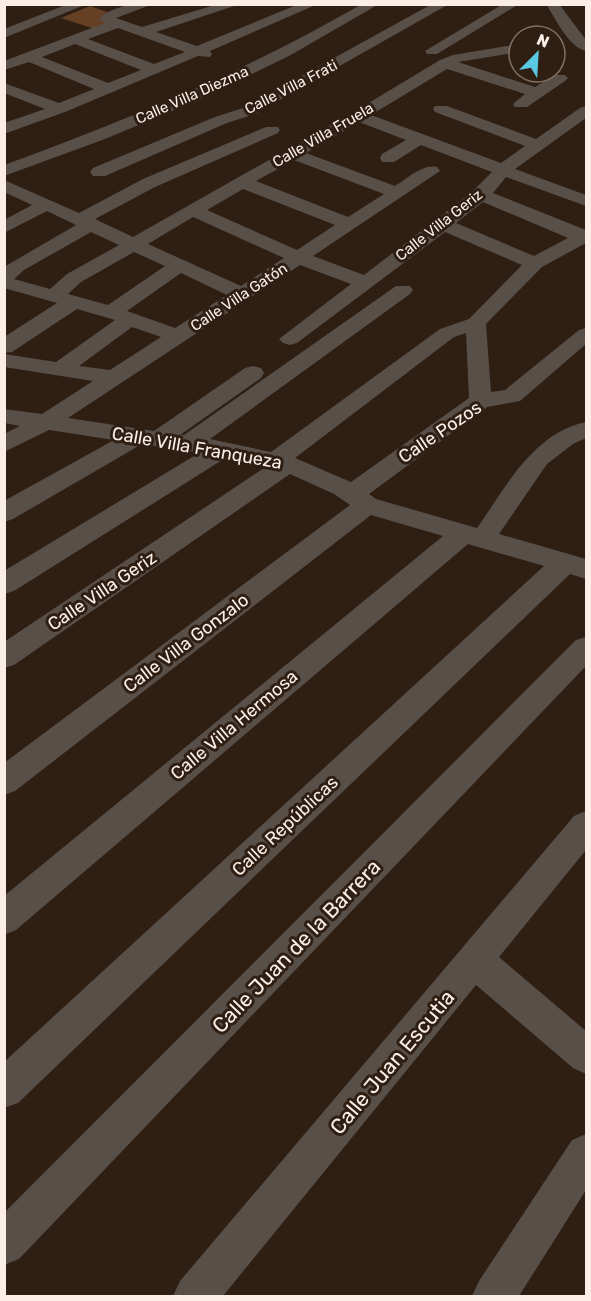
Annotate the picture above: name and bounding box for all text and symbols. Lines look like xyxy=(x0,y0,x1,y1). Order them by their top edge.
north arrow xyxy=(507,24,567,84)
text: N xyxy=(534,30,552,52)
street label: Calle Villa Frati xyxy=(242,56,340,118)
street label: Calle Villa Diezma xyxy=(133,62,251,128)
street label: Calle Villa Fruela xyxy=(269,99,377,171)
street label: Calle Villa Geriz xyxy=(392,185,486,265)
street label: Calle Villa Gatón xyxy=(187,259,291,335)
street label: Calle Pozos xyxy=(394,396,486,468)
street label: Calle Villa Franqueza xyxy=(110,422,284,474)
street label: Calle Villa Geriz xyxy=(43,546,161,636)
street label: Calle Villa Gonzalo xyxy=(119,589,253,697)
street label: Calle Villa Hermosa xyxy=(166,665,302,785)
street label: Calle Repúblicas xyxy=(227,771,343,881)
street label: Calle Juan de la Barrera xyxy=(206,854,386,1038)
street label: Calle Juan Escutia xyxy=(324,985,460,1139)

